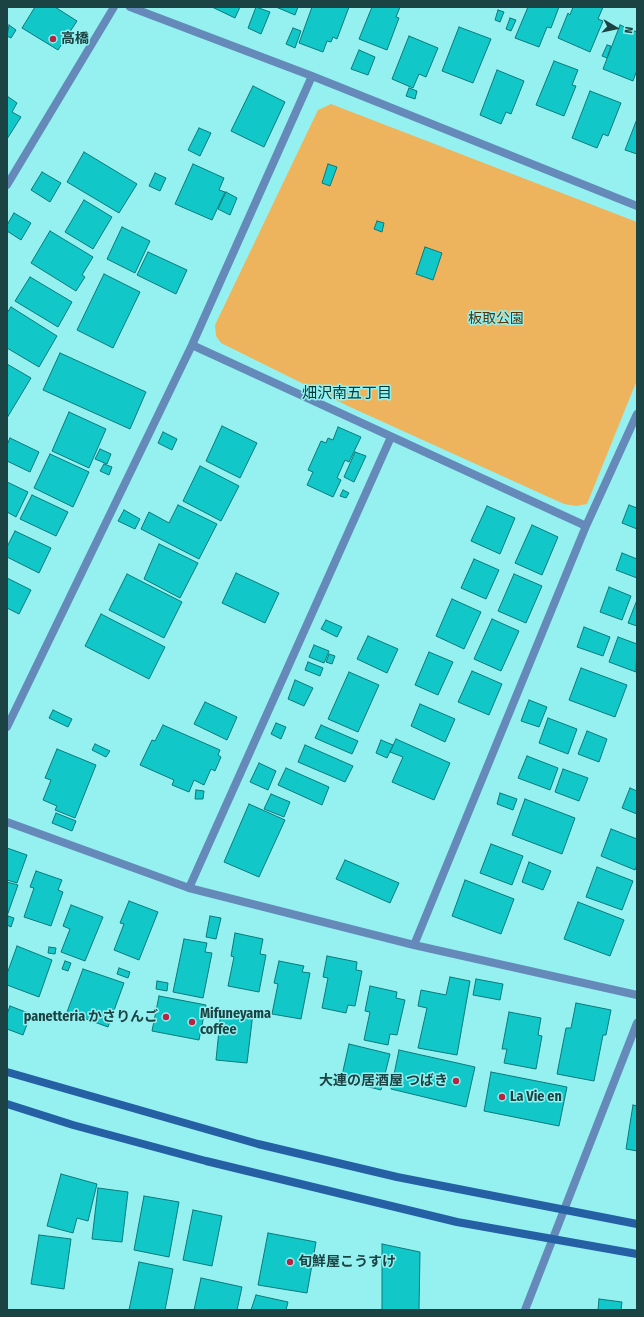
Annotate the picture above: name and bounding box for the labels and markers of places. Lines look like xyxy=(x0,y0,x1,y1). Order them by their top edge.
place label: 高橋 xyxy=(61,31,89,47)
marker: 高橋 xyxy=(48,34,58,44)
place label: Mifuneyama coffee xyxy=(200,1006,271,1038)
place label: panetteria かさりんご xyxy=(24,1009,158,1025)
marker: panetteria かさりんご xyxy=(161,1012,171,1022)
marker: Mifuneyama coffee xyxy=(187,1017,197,1027)
place label: 大連の居酒屋 つばき xyxy=(319,1073,448,1089)
marker: 大連の居酒屋 つばき xyxy=(451,1076,461,1086)
place label: La Vie en xyxy=(510,1089,562,1105)
marker: La Vie en xyxy=(497,1092,507,1102)
place label: 旬鮮屋こうすけ xyxy=(298,1254,396,1270)
marker: 旬鮮屋こうすけ xyxy=(285,1257,295,1267)

